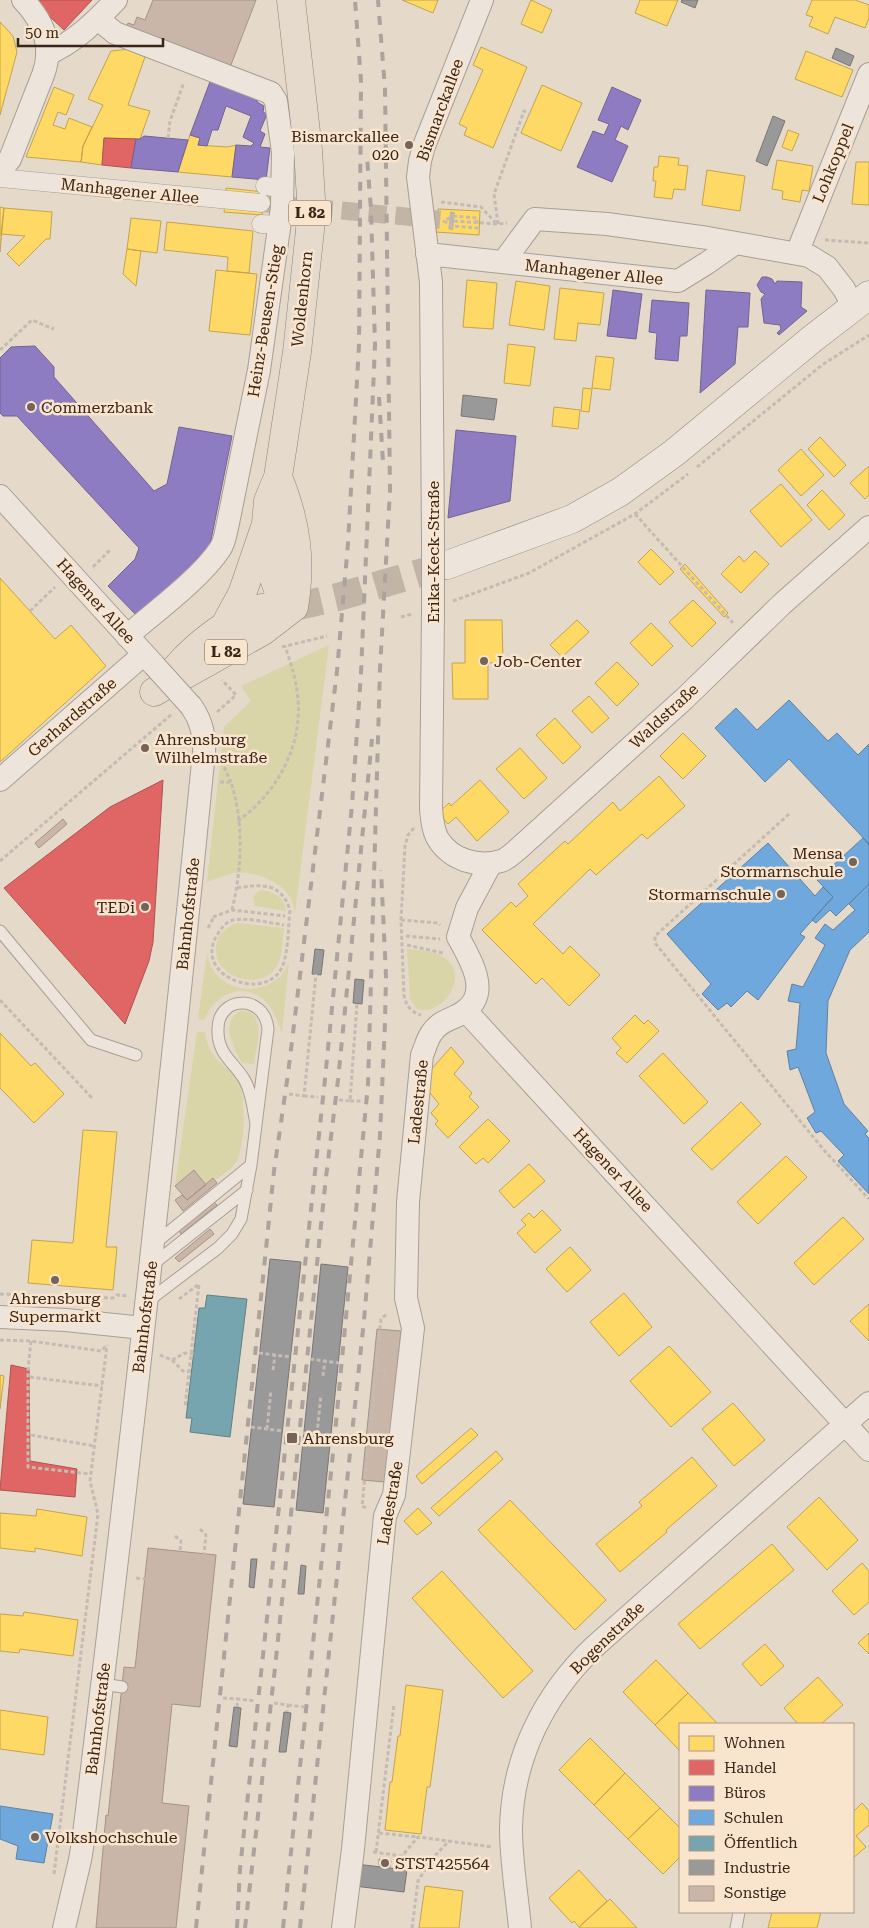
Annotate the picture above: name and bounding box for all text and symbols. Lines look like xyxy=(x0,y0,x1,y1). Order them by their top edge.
scale bar xyxy=(18,15,162,47)
text: 50 m xyxy=(25,24,60,42)
street label: Bismarckallee xyxy=(413,56,467,164)
street label: Lohkoppel xyxy=(808,121,858,205)
place label: Bismarckallee 020 xyxy=(291,127,399,164)
marker: Bismarckallee 020 xyxy=(403,139,415,151)
street label: Manhagener Allee xyxy=(60,174,200,208)
road number: L 82 xyxy=(289,200,331,226)
street label: Heinz-Beusen-Stieg xyxy=(244,243,287,399)
street label: Woldenhorn xyxy=(288,250,316,348)
street label: Manhagener Allee xyxy=(524,255,664,289)
place label: Commerzbank xyxy=(41,398,154,417)
marker: Commerzbank xyxy=(25,401,37,413)
street label: Erika-Keck-Straße xyxy=(424,480,443,623)
street label: Hagener Allee xyxy=(53,555,139,648)
road number: L 82 xyxy=(205,640,247,664)
place label: Job-Center xyxy=(494,652,582,671)
marker: Job-Center xyxy=(478,655,490,667)
street label: Gerhardstraße xyxy=(24,673,120,761)
street label: Waldstraße xyxy=(626,679,702,753)
place label: Ahrensburg Wilhelmstraße xyxy=(155,730,267,767)
marker: Ahrensburg Wilhelmstraße xyxy=(139,742,151,754)
place label: Mensa Stormarnschule xyxy=(720,844,843,881)
street label: Bahnhofstraße xyxy=(173,856,203,971)
marker: Mensa Stormarnschule xyxy=(847,856,859,868)
place label: Stormarnschule xyxy=(648,885,771,904)
marker: Stormarnschule xyxy=(775,888,787,900)
place label: TEDi xyxy=(97,898,135,917)
marker: TEDi xyxy=(139,901,151,913)
street label: Ladestraße xyxy=(404,1059,432,1145)
street label: Hagener Allee xyxy=(569,1124,657,1216)
street label: Bahnhofstraße xyxy=(129,1259,161,1374)
marker: Ahrensburg Supermarkt xyxy=(49,1274,61,1286)
place label: Ahrensburg Supermarkt xyxy=(9,1289,101,1326)
place label: Ahrensburg xyxy=(303,1429,395,1448)
marker: Ahrensburg xyxy=(285,1431,299,1445)
street label: Ladestraße xyxy=(373,1459,407,1547)
street label: Bogenstraße xyxy=(566,1598,648,1678)
street label: Bahnhofstraße xyxy=(82,1661,114,1776)
legend xyxy=(679,1723,854,1913)
text: Wohnen xyxy=(724,1734,785,1752)
text: Handel xyxy=(724,1759,777,1777)
text: Büros xyxy=(724,1784,766,1802)
text: Schulen xyxy=(724,1809,784,1827)
place label: Volkshochschule xyxy=(45,1828,178,1847)
marker: Volkshochschule xyxy=(29,1831,41,1843)
text: Öffentlich xyxy=(724,1834,798,1852)
place label: STST425564 xyxy=(395,1854,490,1873)
marker: STST425564 xyxy=(379,1857,391,1869)
text: Industrie xyxy=(724,1859,790,1877)
text: Sonstige xyxy=(724,1884,786,1902)

